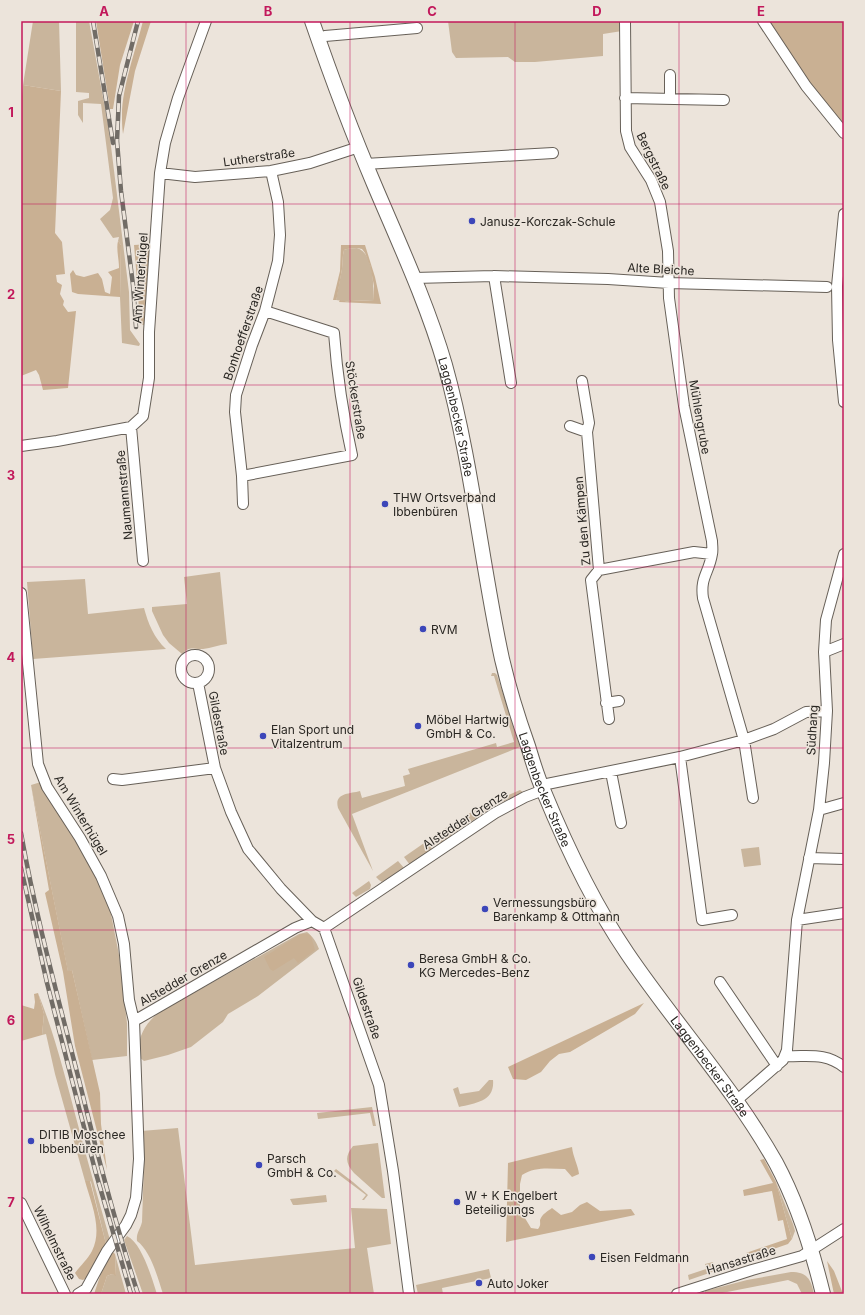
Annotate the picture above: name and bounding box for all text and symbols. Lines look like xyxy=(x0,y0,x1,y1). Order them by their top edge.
text: A xyxy=(99,3,109,19)
text: B xyxy=(264,3,273,19)
text: C xyxy=(427,3,437,19)
text: D xyxy=(592,3,602,19)
text: E xyxy=(757,3,765,19)
text: 1 xyxy=(8,104,14,120)
street label: Bergstraße xyxy=(634,130,674,192)
street label: Lutherstraße xyxy=(222,145,296,169)
place label: Janusz-Korczak-Schule xyxy=(480,214,616,229)
marker: Janusz-Korczak-Schule xyxy=(467,216,477,226)
street label: Am Winterhügel xyxy=(129,232,151,324)
street label: Alte Bleiche xyxy=(627,260,695,278)
street label: Bonhoefferstraße xyxy=(220,284,266,382)
text: 2 xyxy=(7,286,15,302)
street label: Laggenbecker Straße xyxy=(436,355,477,478)
street label: Stöckerstraße xyxy=(342,360,370,440)
street label: Mühlengrube xyxy=(686,379,714,455)
street label: Naumannstraße xyxy=(113,449,135,541)
text: 3 xyxy=(7,467,15,483)
street label: Zu den Kämpen xyxy=(571,476,593,566)
place label: THW Ortsverband Ibbenbüren xyxy=(393,490,496,519)
marker: THW Ortsverband Ibbenbüren xyxy=(380,499,390,509)
place label: RVM xyxy=(431,622,458,637)
marker: RVM xyxy=(418,624,428,634)
text: 4 xyxy=(7,649,16,665)
street label: Gildestraße xyxy=(205,690,233,756)
street label: Südhang xyxy=(803,704,821,756)
place label: Möbel Hartwig GmbH & Co. xyxy=(426,712,509,741)
marker: Möbel Hartwig GmbH & Co. xyxy=(413,721,423,731)
place label: Elan Sport und Vitalzentrum xyxy=(271,722,354,751)
street label: Laggenbecker Straße xyxy=(516,730,574,849)
marker: Elan Sport und Vitalzentrum xyxy=(258,731,268,741)
street label: Am Winterhügel xyxy=(51,772,111,858)
street label: Alstedder Grenze xyxy=(420,786,510,852)
text: 5 xyxy=(7,831,15,847)
place label: Vermessungsbüro Barenkamp & Ottmann xyxy=(493,895,620,924)
marker: Vermessungsbüro Barenkamp & Ottmann xyxy=(480,904,490,914)
street label: Alstedder Grenze xyxy=(137,947,229,1009)
place label: Beresa GmbH & Co. KG Mercedes-Benz xyxy=(419,951,531,980)
marker: Beresa GmbH & Co. KG Mercedes-Benz xyxy=(406,960,416,970)
street label: Gildestraße xyxy=(349,975,385,1041)
text: 6 xyxy=(7,1012,15,1028)
street label: Laggenbecker Straße xyxy=(668,1013,753,1120)
place label: DITIB Moschee Ibbenbüren xyxy=(39,1127,125,1156)
marker: DITIB Moschee Ibbenbüren xyxy=(26,1136,36,1146)
place label: Parsch GmbH & Co. xyxy=(267,1151,337,1180)
marker: Parsch GmbH & Co. xyxy=(254,1160,264,1170)
place label: W + K Engelbert Beteiligungs xyxy=(465,1188,558,1217)
text: 7 xyxy=(7,1194,15,1210)
marker: W + K Engelbert Beteiligungs xyxy=(452,1197,462,1207)
street label: Wilhelmstraße xyxy=(30,1203,80,1283)
street label: Hansastraße xyxy=(705,1242,777,1278)
place label: Eisen Feldmann xyxy=(600,1250,689,1265)
marker: Eisen Feldmann xyxy=(587,1252,597,1262)
place label: Auto Joker xyxy=(487,1276,549,1291)
marker: Auto Joker xyxy=(474,1278,484,1288)

